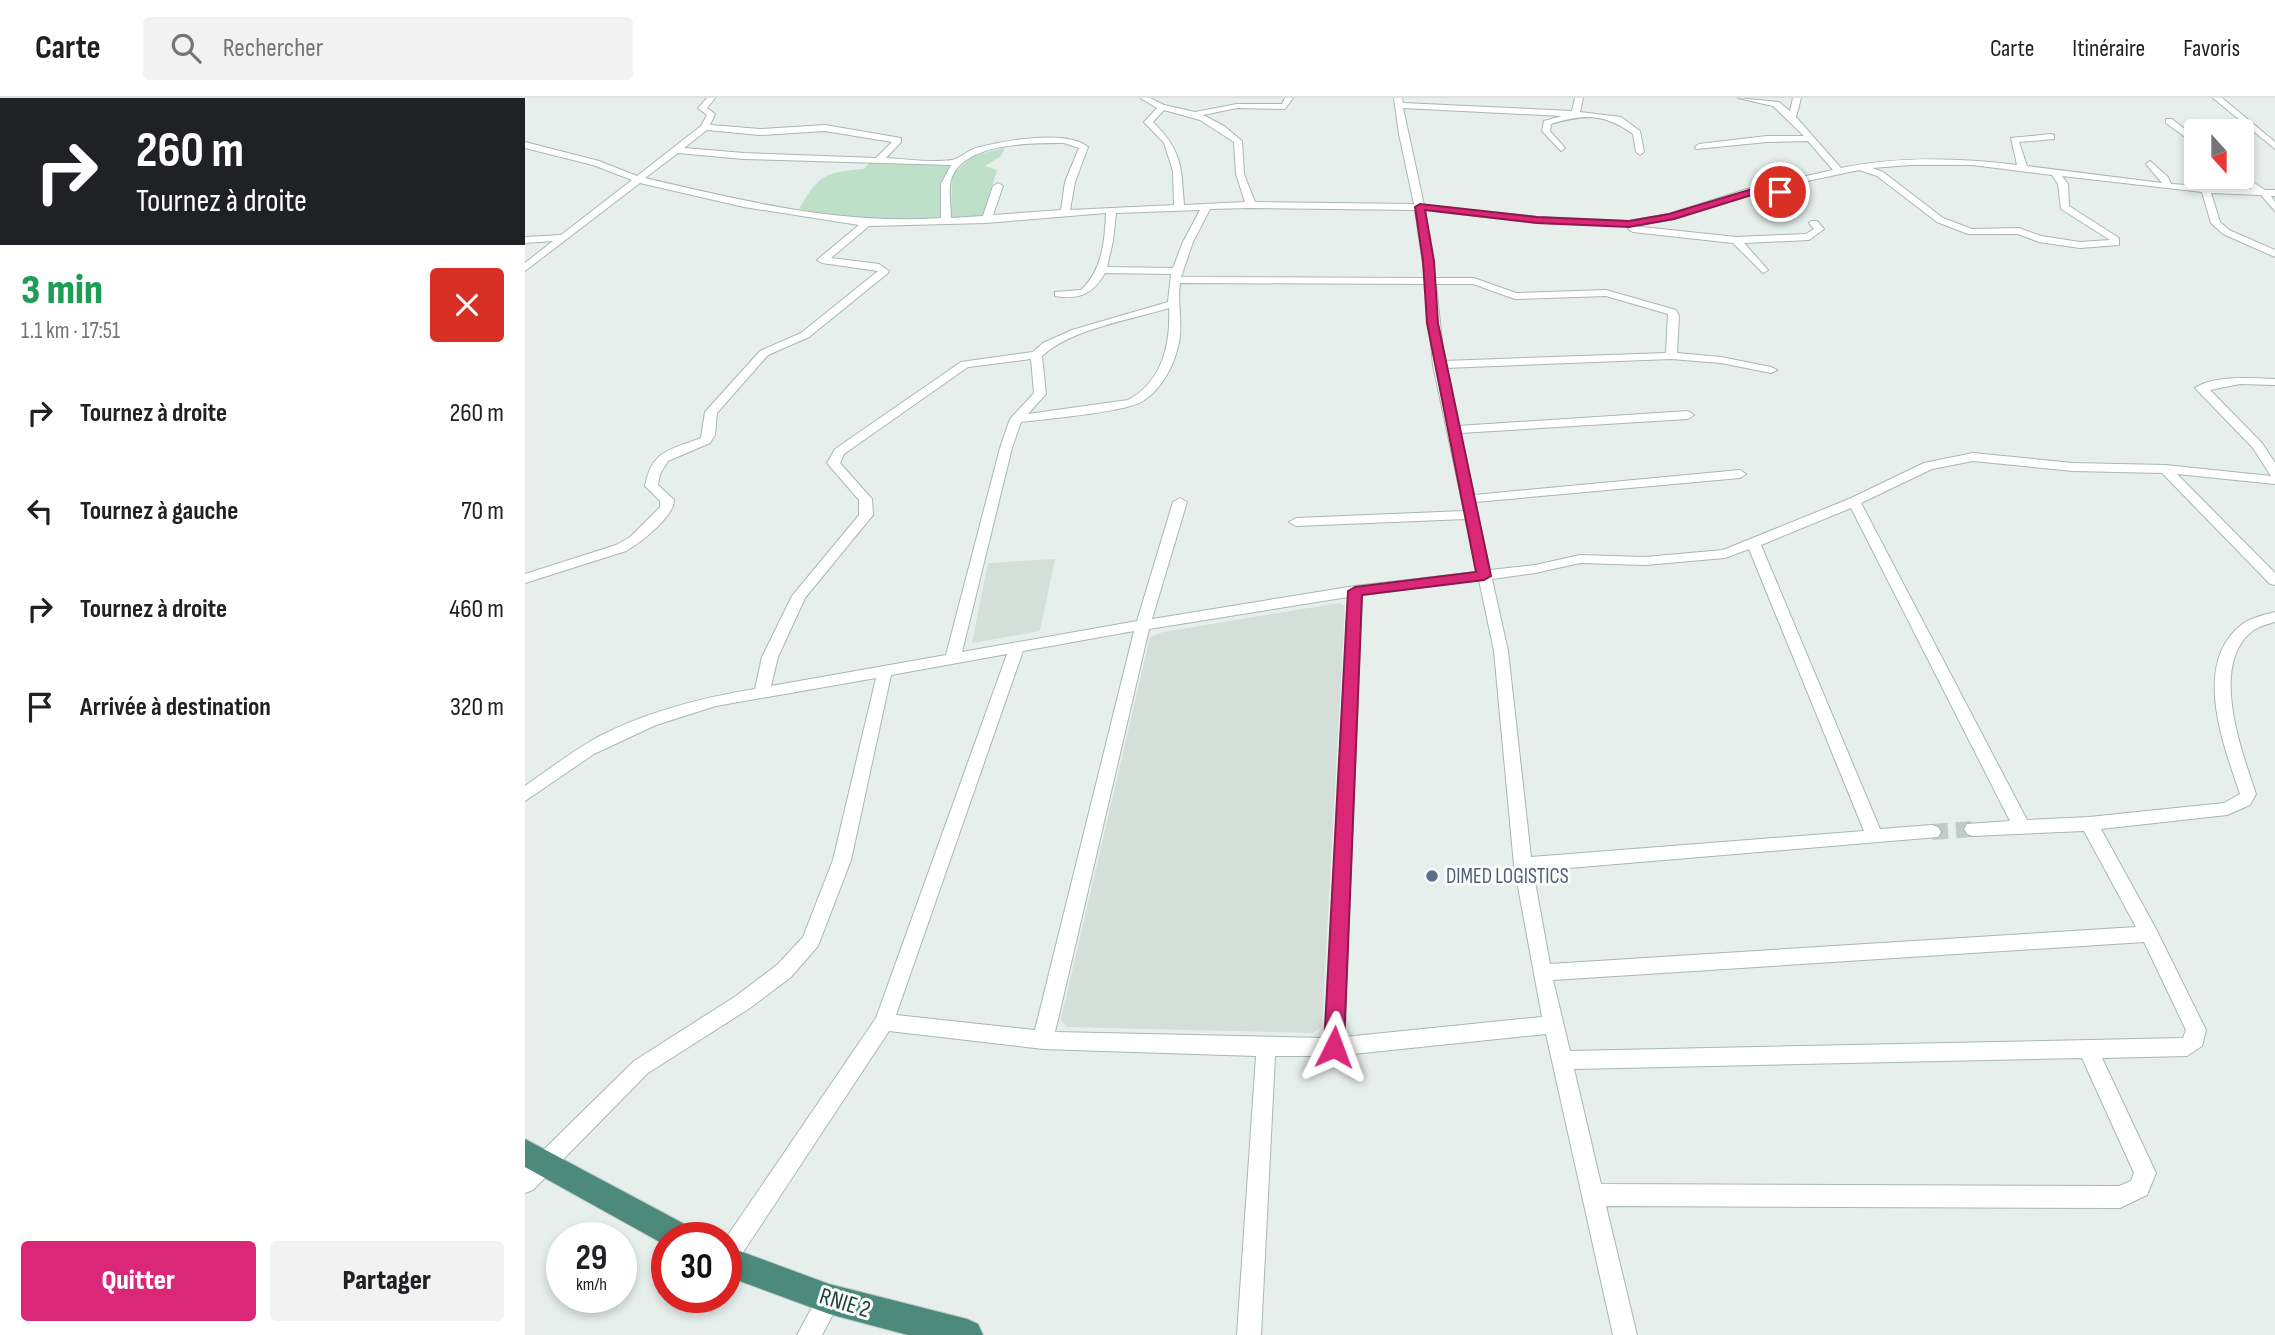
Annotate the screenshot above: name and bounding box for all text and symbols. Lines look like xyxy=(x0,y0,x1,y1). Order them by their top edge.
search box xyxy=(143,17,633,80)
text: Carte xyxy=(35,28,101,68)
icon: search xyxy=(167,29,205,67)
text: Rechercher xyxy=(223,33,323,64)
text: Carte xyxy=(1990,34,2034,63)
text: Itinéraire xyxy=(2072,34,2145,63)
text: Favoris xyxy=(2183,34,2240,63)
north arrow xyxy=(2184,119,2254,189)
map controls xyxy=(2184,119,2254,189)
text: 260 m xyxy=(136,122,244,181)
icon: right xyxy=(21,126,112,217)
pin xyxy=(1750,162,1810,222)
icon: arrive xyxy=(1761,173,1799,211)
text: Tournez à droite xyxy=(136,182,307,221)
text: 3 min xyxy=(21,265,103,316)
button: close xyxy=(430,268,504,342)
text: 1.1 km · 17:51 xyxy=(21,317,120,345)
icon: right xyxy=(21,394,59,432)
text: Tournez à droite xyxy=(80,398,227,429)
text: 260 m xyxy=(449,398,504,429)
icon: left xyxy=(21,492,59,530)
text: Tournez à gauche xyxy=(80,496,238,527)
text: 70 m xyxy=(461,496,504,527)
icon: right xyxy=(21,590,59,628)
text: Tournez à droite xyxy=(80,594,227,625)
text: 460 m xyxy=(449,594,504,625)
icon: arrive xyxy=(21,688,59,726)
text: Arrivée à destination xyxy=(80,692,271,723)
text: 320 m xyxy=(450,692,504,723)
place label: DIMED LOGISTICS xyxy=(1446,864,1569,889)
marker: DIMED LOGISTICS xyxy=(1424,868,1440,884)
position arrow xyxy=(1297,1010,1371,1084)
speed limit sign: 30 xyxy=(651,1222,742,1313)
text: 29 xyxy=(576,1237,607,1280)
button: Quitter xyxy=(21,1241,256,1321)
button: Partager xyxy=(270,1241,504,1321)
text: km/h xyxy=(576,1274,607,1295)
street label: RNIE 2 xyxy=(816,1282,874,1324)

